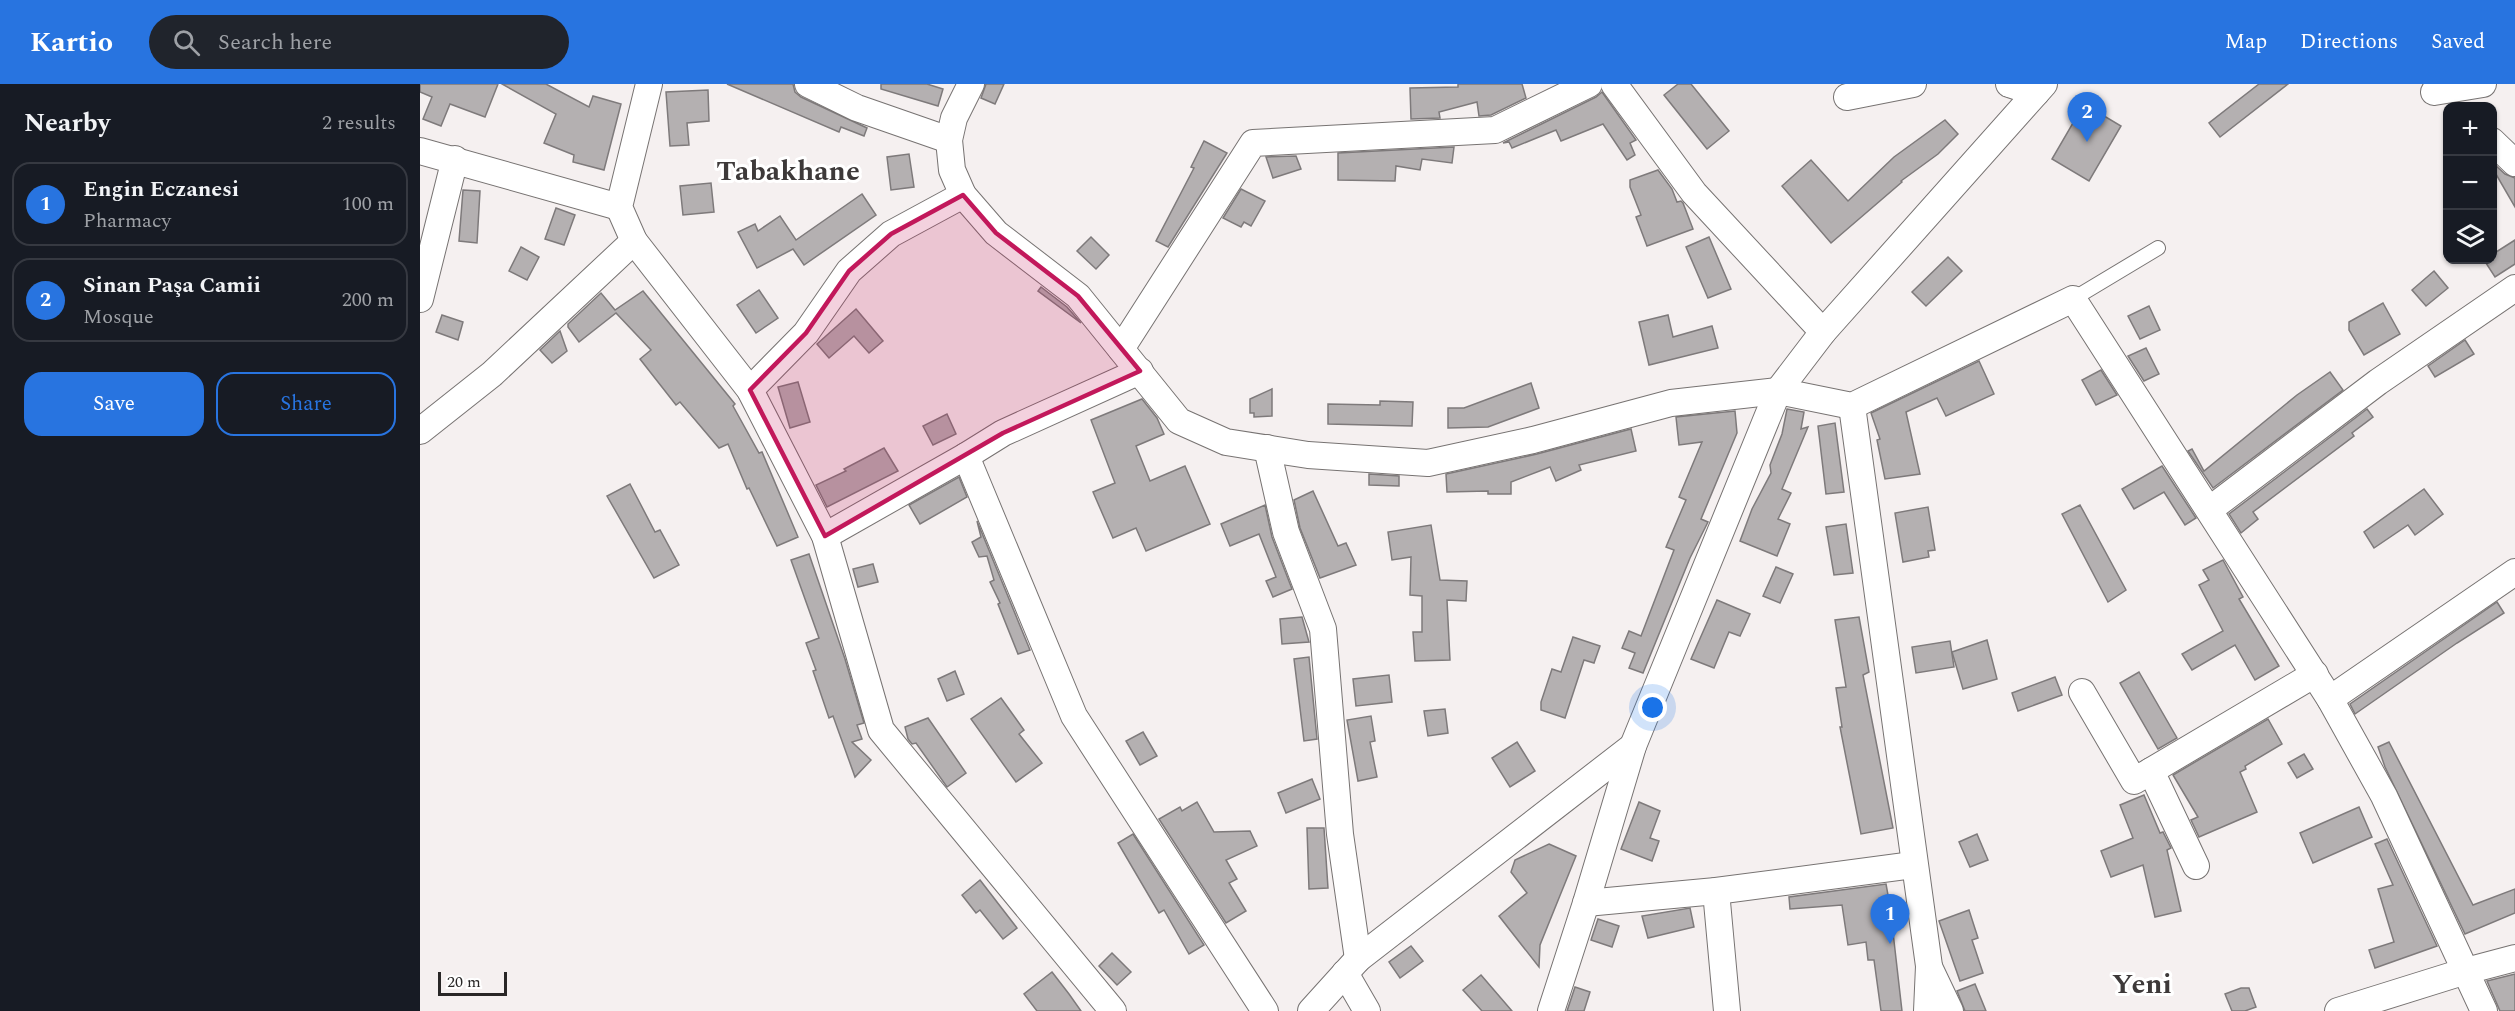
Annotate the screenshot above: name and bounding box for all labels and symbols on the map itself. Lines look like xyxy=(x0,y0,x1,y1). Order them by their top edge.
pin: 2 xyxy=(2068,92,2106,142)
district label: Tabakhane xyxy=(716,150,860,193)
your location xyxy=(1638,693,1667,722)
pin: 1 xyxy=(1870,894,1910,944)
district label: Yeni xyxy=(2112,963,2172,1006)
scale bar xyxy=(438,969,507,996)

